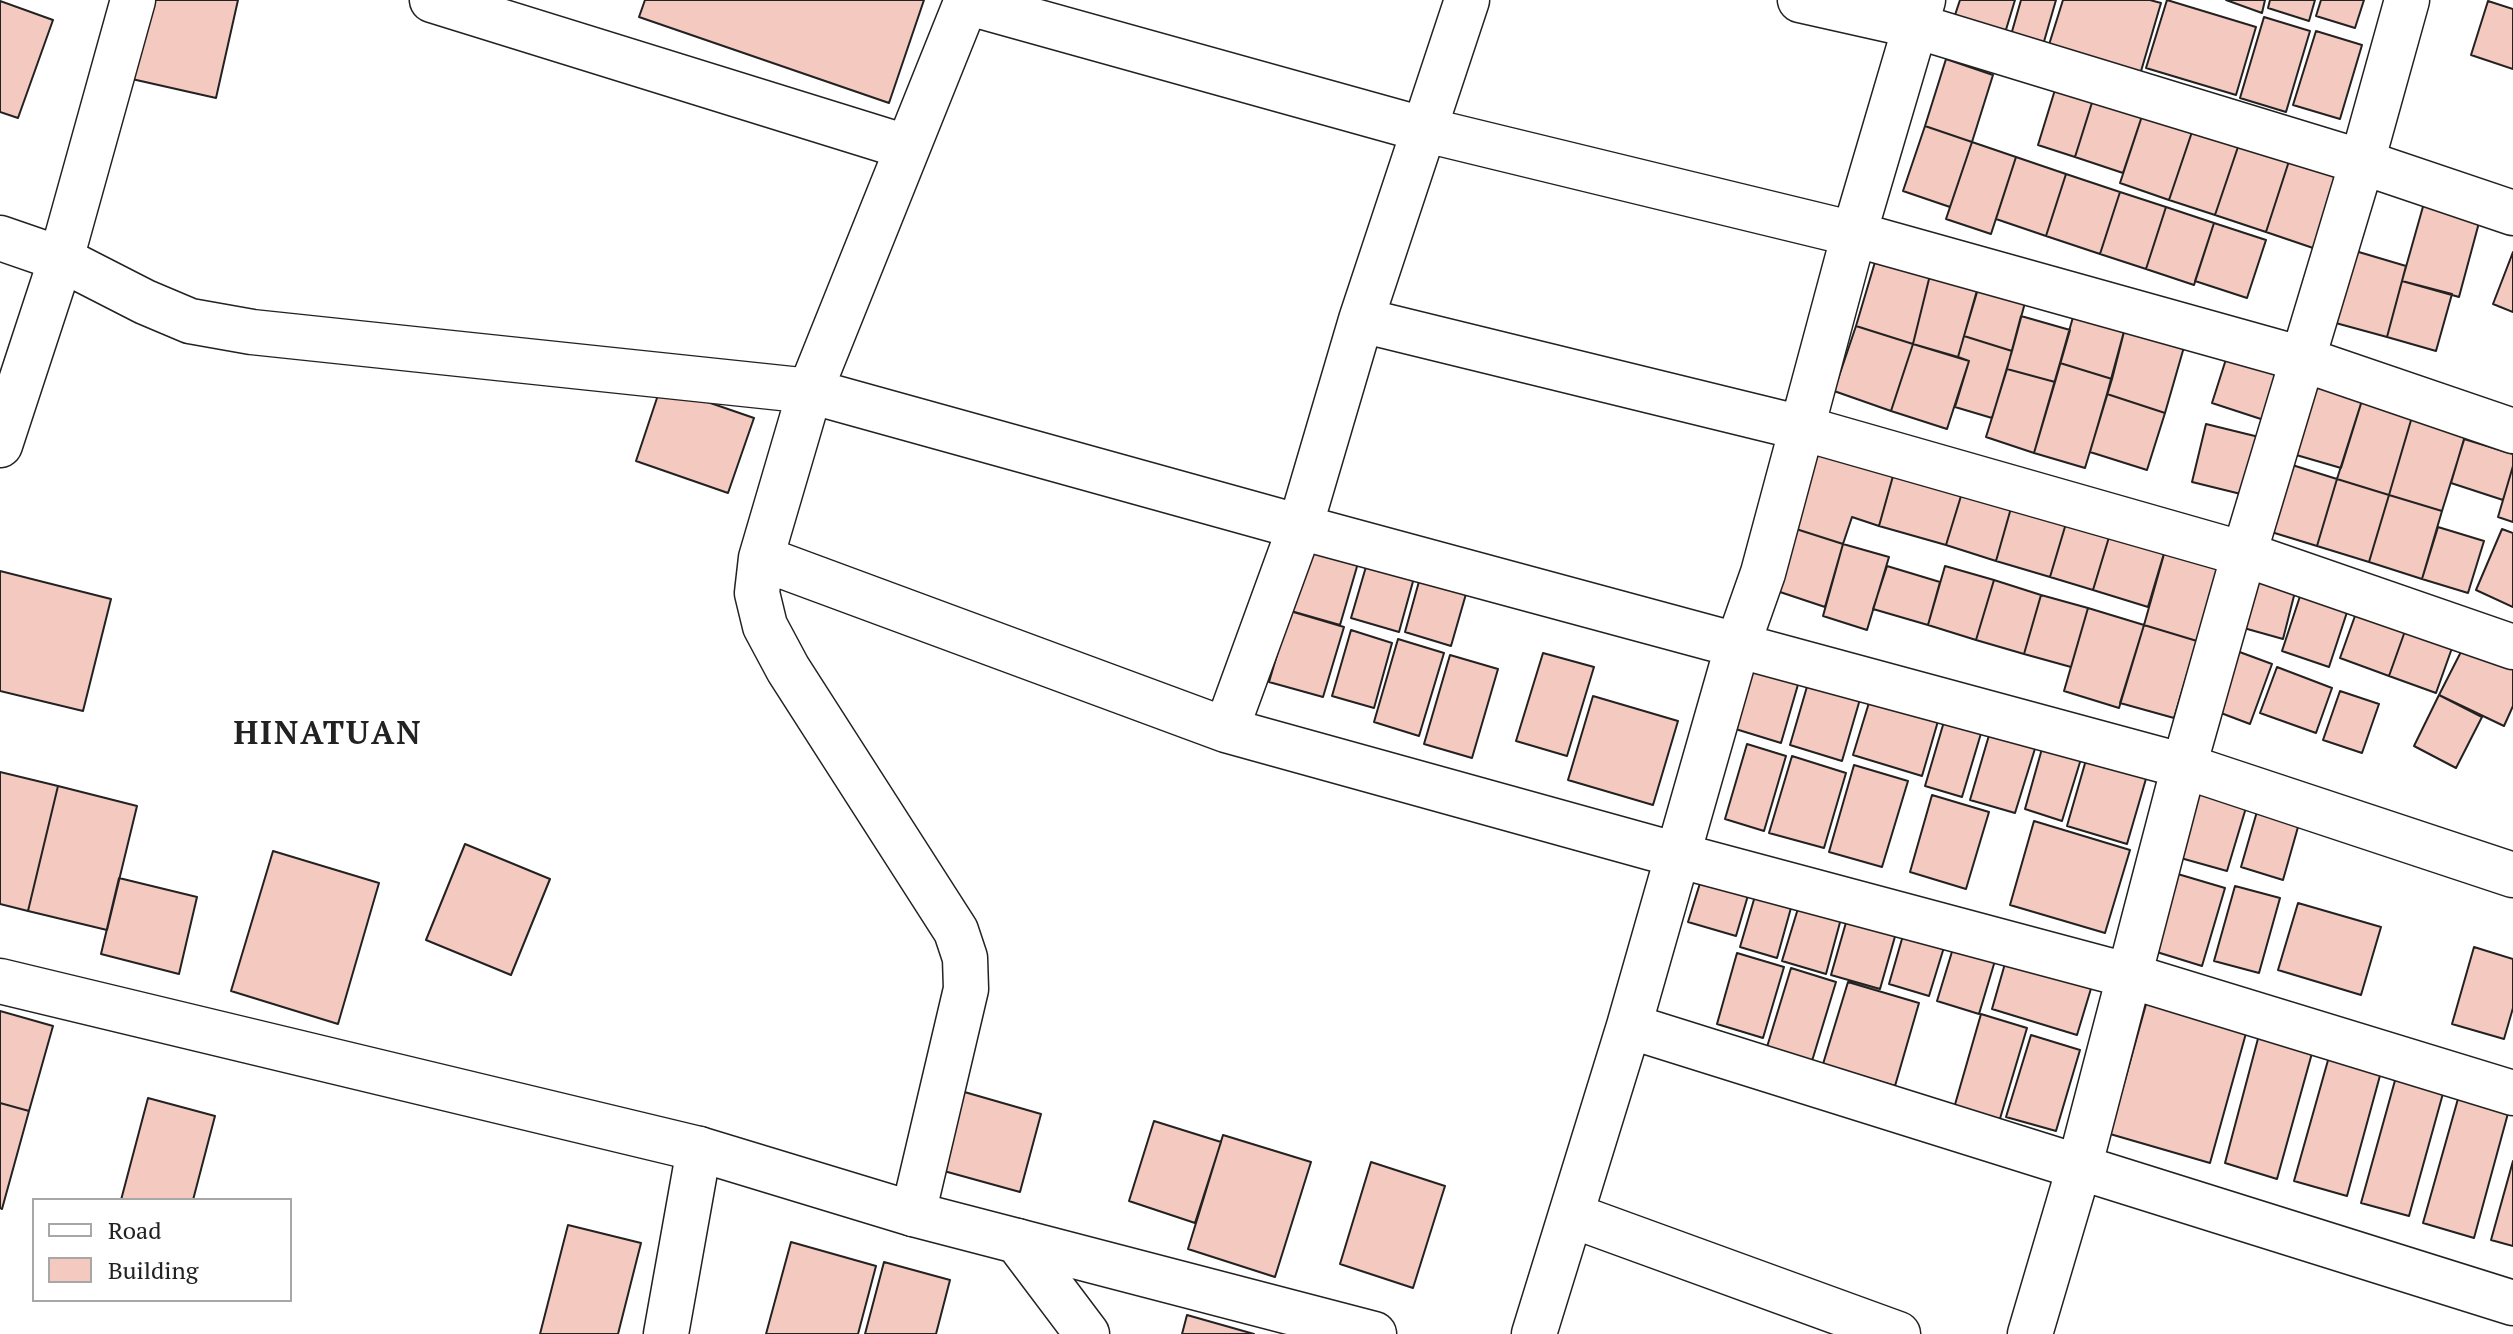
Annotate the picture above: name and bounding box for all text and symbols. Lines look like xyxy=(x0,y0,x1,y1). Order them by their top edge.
district label: HINATUAN xyxy=(233,716,423,754)
legend xyxy=(32,1198,292,1302)
text: Road xyxy=(108,1214,162,1246)
text: Building xyxy=(108,1254,198,1286)

